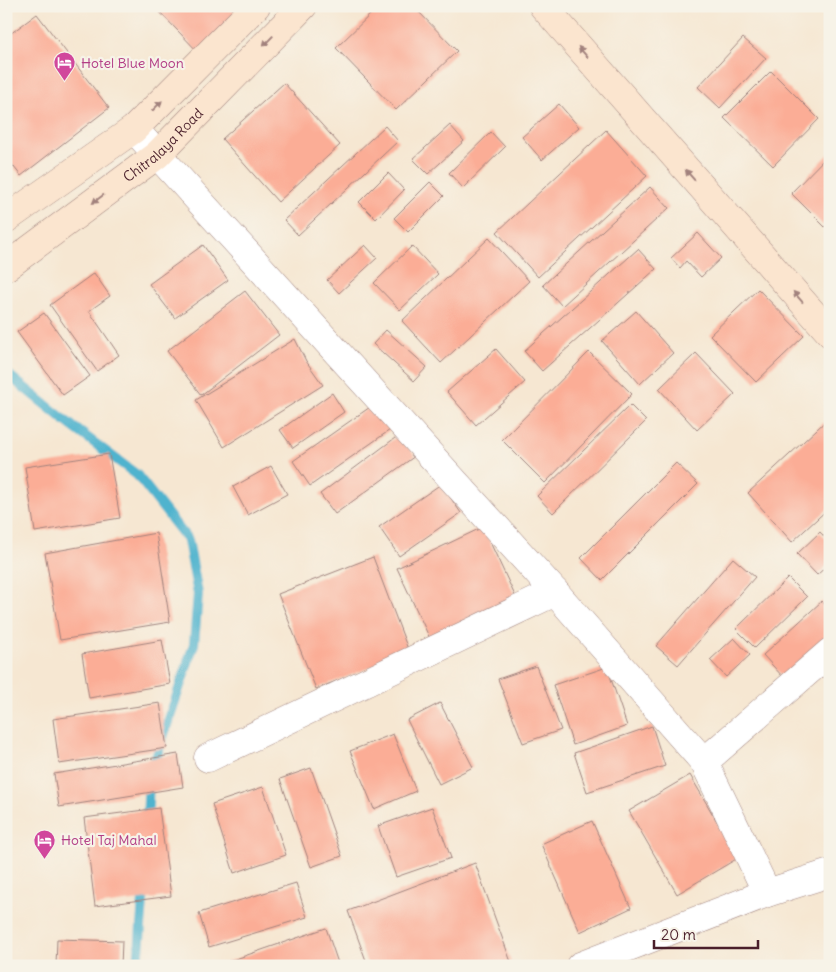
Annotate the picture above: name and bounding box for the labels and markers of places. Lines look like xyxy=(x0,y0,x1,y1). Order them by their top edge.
hotel icon: Hotel Blue Moon xyxy=(53,51,77,82)
place label: Hotel Blue Moon xyxy=(81,54,184,72)
hotel icon: Hotel Taj Mahal xyxy=(33,828,57,859)
place label: Hotel Taj Mahal xyxy=(61,831,157,849)

